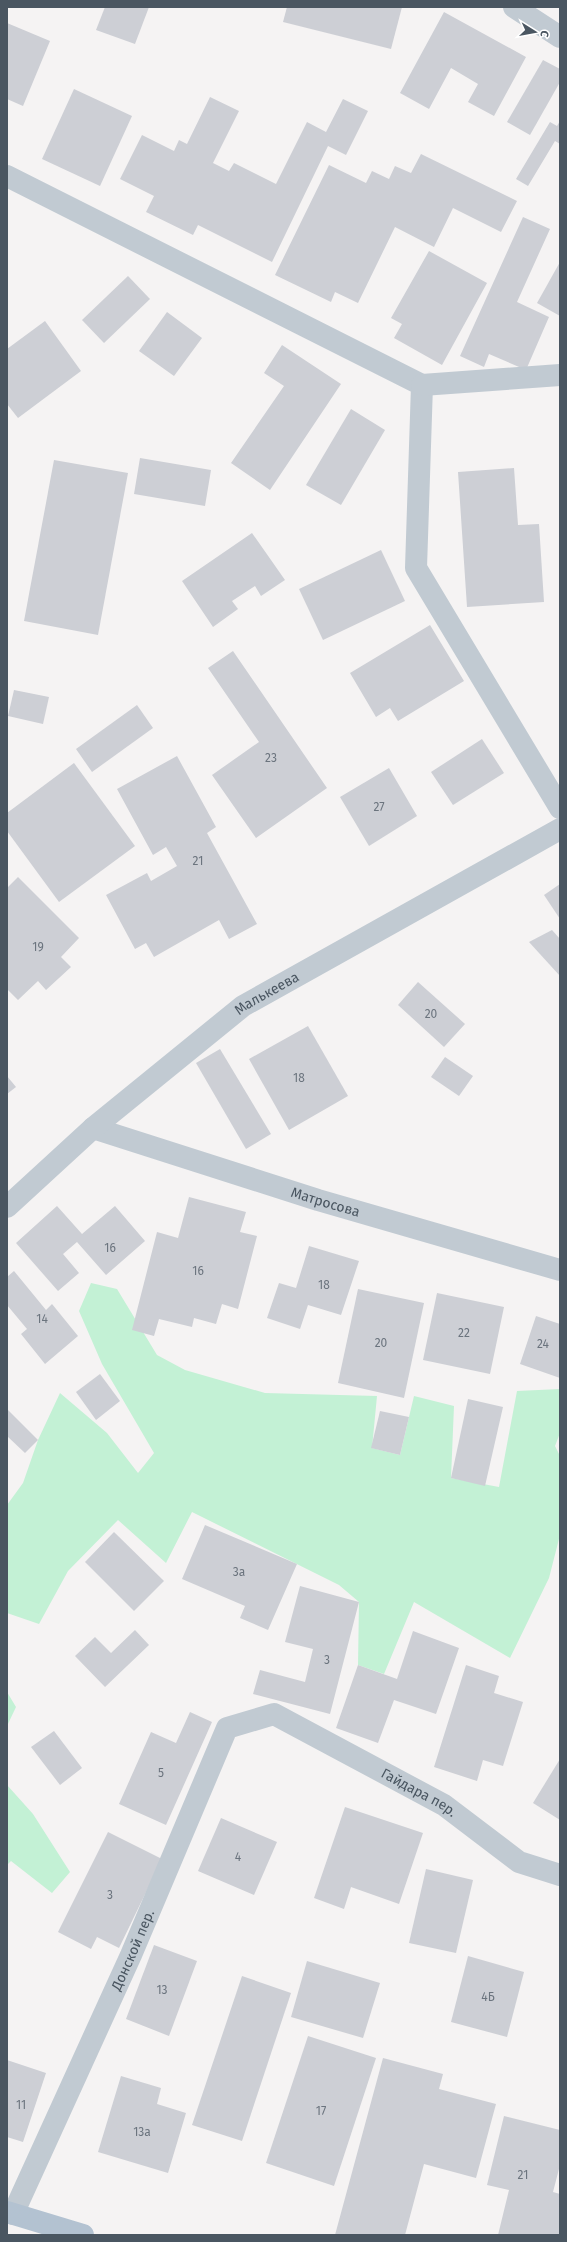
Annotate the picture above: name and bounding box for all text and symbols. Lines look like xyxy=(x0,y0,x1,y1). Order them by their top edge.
north arrow xyxy=(515,12,555,52)
text: С xyxy=(537,29,551,39)
house number: 23 xyxy=(265,751,277,765)
house number: 27 xyxy=(373,800,385,814)
house number: 21 xyxy=(193,854,203,868)
house number: 19 xyxy=(32,940,44,954)
street label: Малькеева xyxy=(231,968,302,1018)
house number: 20 xyxy=(425,1007,438,1021)
house number: 18 xyxy=(293,1071,305,1085)
street label: Матросова xyxy=(289,1183,362,1220)
house number: 16 xyxy=(104,1241,116,1255)
house number: 16 xyxy=(192,1264,204,1278)
house number: 18 xyxy=(318,1278,330,1292)
house number: 14 xyxy=(36,1312,48,1326)
house number: 22 xyxy=(458,1326,470,1340)
house number: 20 xyxy=(375,1336,388,1350)
house number: 24 xyxy=(537,1337,550,1351)
house number: 3а xyxy=(233,1565,245,1579)
house number: 3 xyxy=(324,1653,330,1667)
street label: Гайдара пер. xyxy=(378,1764,460,1820)
house number: 5 xyxy=(158,1766,164,1780)
house number: 4 xyxy=(235,1850,242,1864)
house number: 3 xyxy=(107,1888,113,1902)
street label: Донской пер. xyxy=(107,1907,158,1994)
house number: 13 xyxy=(156,1983,168,1997)
house number: 4Б xyxy=(481,1990,495,2004)
house number: 11 xyxy=(16,2098,26,2112)
house number: 17 xyxy=(316,2104,326,2118)
house number: 13а xyxy=(133,2125,151,2139)
house number: 21 xyxy=(518,2168,528,2182)

